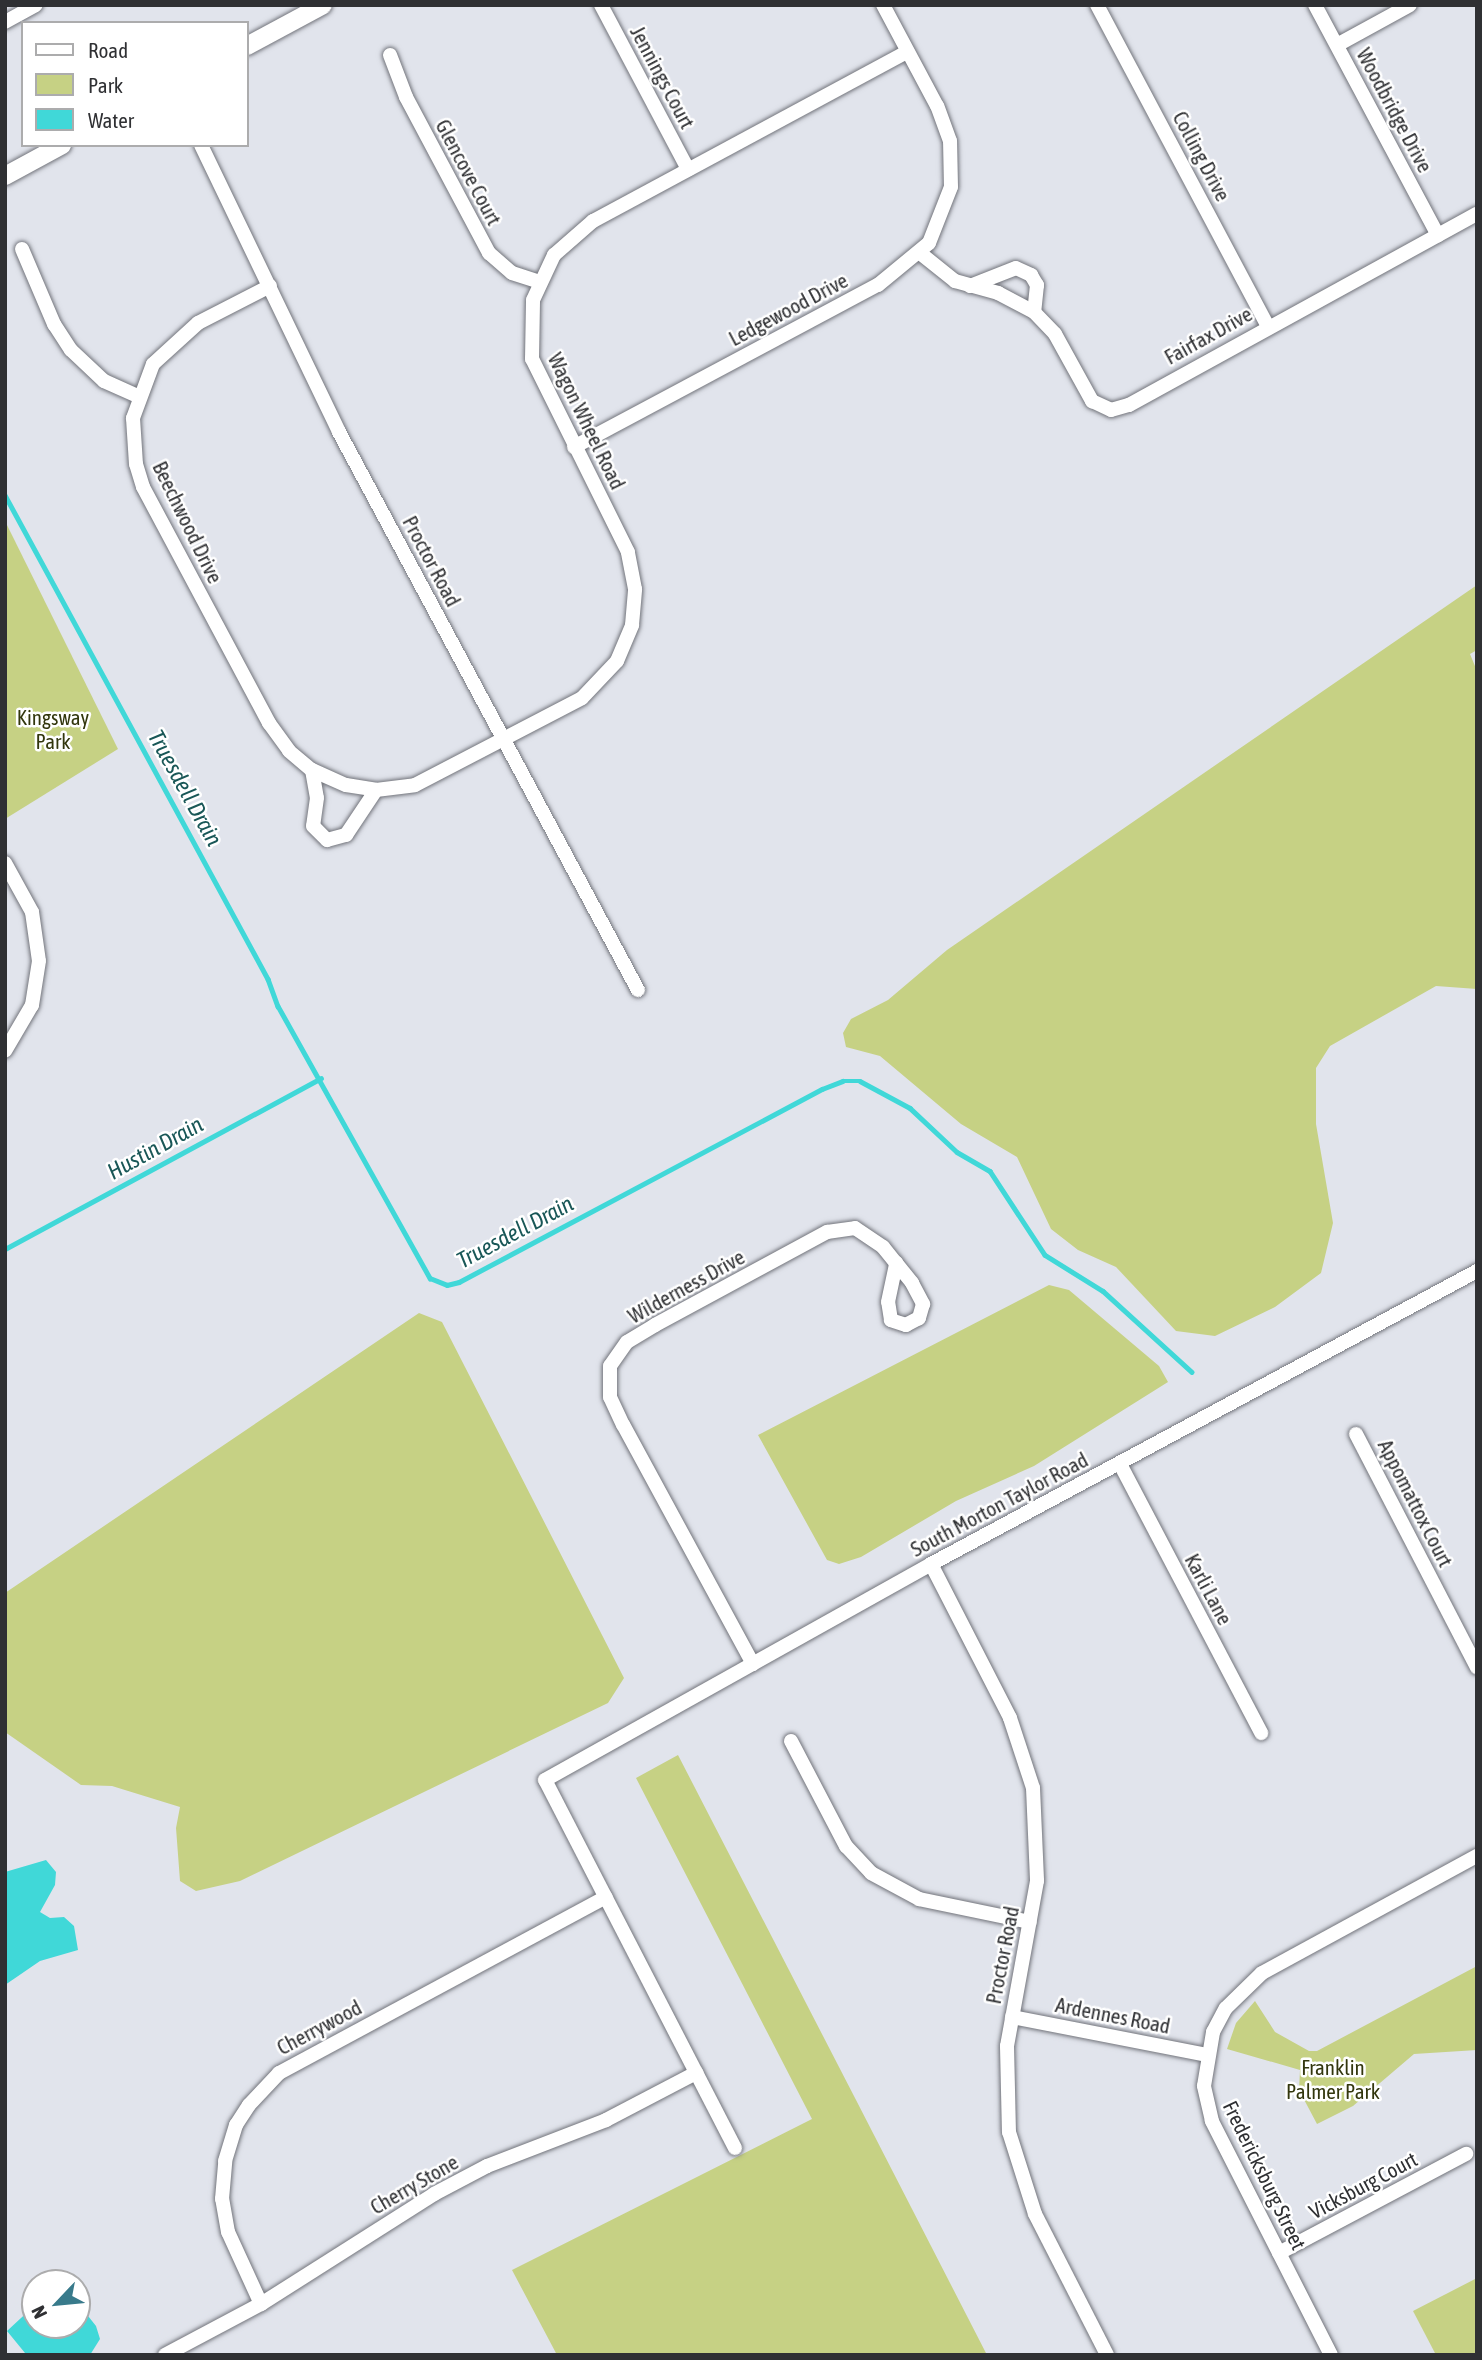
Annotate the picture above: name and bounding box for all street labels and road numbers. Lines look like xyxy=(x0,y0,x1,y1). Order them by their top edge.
street label: Jennings Court xyxy=(625,21,701,133)
street label: Woodbridge Drive xyxy=(1352,44,1438,176)
street label: Colling Drive xyxy=(1168,107,1236,205)
street label: Glencove Court xyxy=(431,115,507,229)
street label: Ledgewood Drive xyxy=(724,267,852,351)
street label: Fairfax Drive xyxy=(1160,301,1256,369)
street label: Wagon Wheel Road xyxy=(543,349,631,493)
street label: Beechwood Drive xyxy=(148,457,228,587)
street label: Proctor Road xyxy=(398,511,466,611)
street label: Wilderness Drive xyxy=(623,1244,749,1328)
street label: Appomattox Court xyxy=(1373,1435,1459,1571)
street label: South Morton Taylor Road xyxy=(906,1447,1092,1561)
street label: Karli Lane xyxy=(1180,1549,1238,1629)
street label: Proctor Road xyxy=(980,1904,1024,2006)
street label: Ardennes Road xyxy=(1054,1992,1172,2038)
street label: Cherrywood xyxy=(272,1994,366,2060)
street label: Fredericksburg Street xyxy=(1218,2097,1312,2253)
street label: Vicksburg Court xyxy=(1305,2146,1421,2224)
street label: Cherry Stone xyxy=(366,2149,462,2219)

